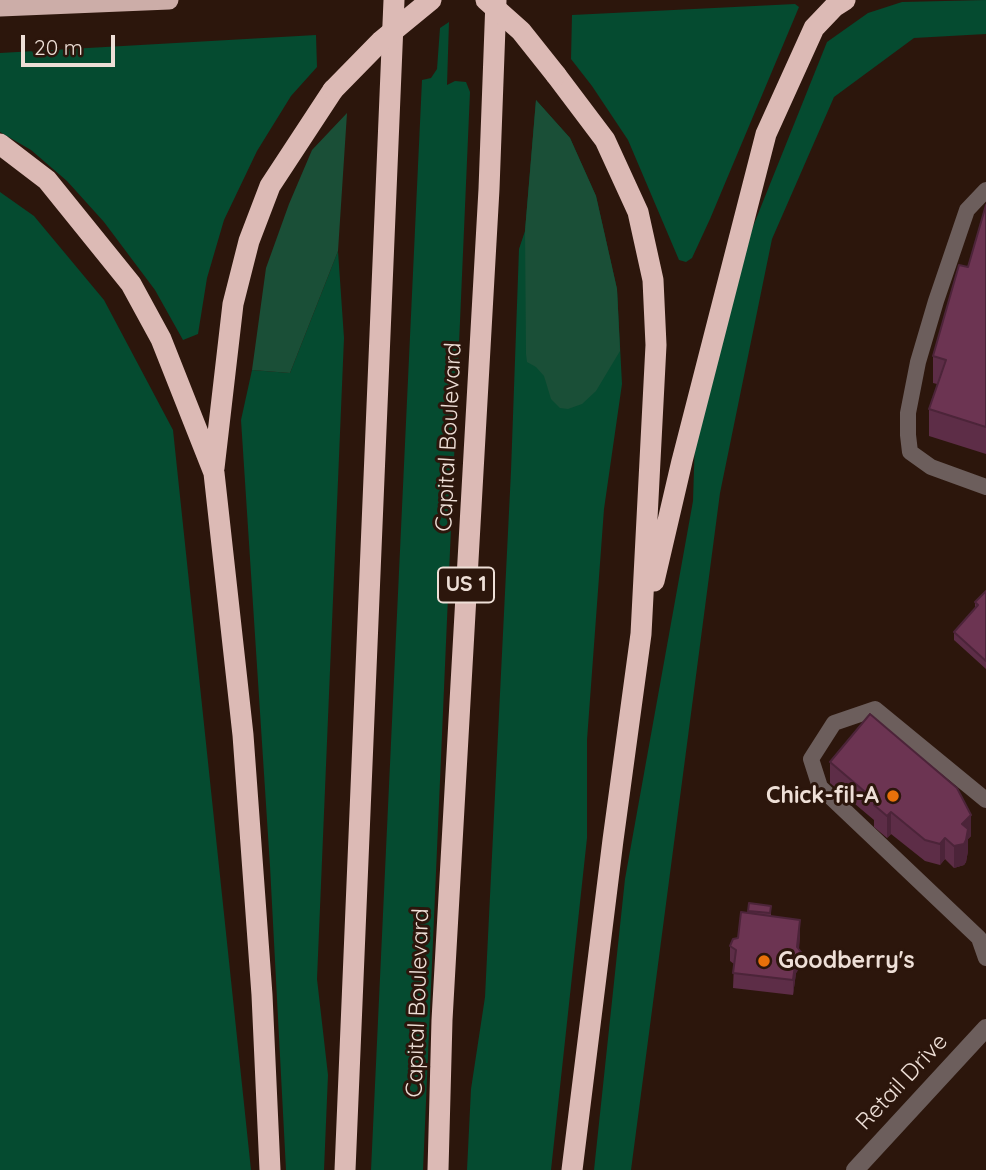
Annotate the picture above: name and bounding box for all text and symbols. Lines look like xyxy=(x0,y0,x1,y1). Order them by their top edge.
scale bar xyxy=(24,21,119,65)
text: 20 m xyxy=(34,34,83,60)
street label: Capital Boulevard xyxy=(430,342,468,532)
road number: US 1 xyxy=(438,568,494,602)
place label: Chick-fil-A xyxy=(766,782,879,810)
marker: Chick-fil-A xyxy=(885,788,901,804)
street label: Capital Boulevard xyxy=(401,908,435,1098)
place label: Goodberry's xyxy=(778,947,915,975)
marker: Goodberry's xyxy=(756,953,772,969)
street label: Retail Drive xyxy=(850,1028,954,1136)

